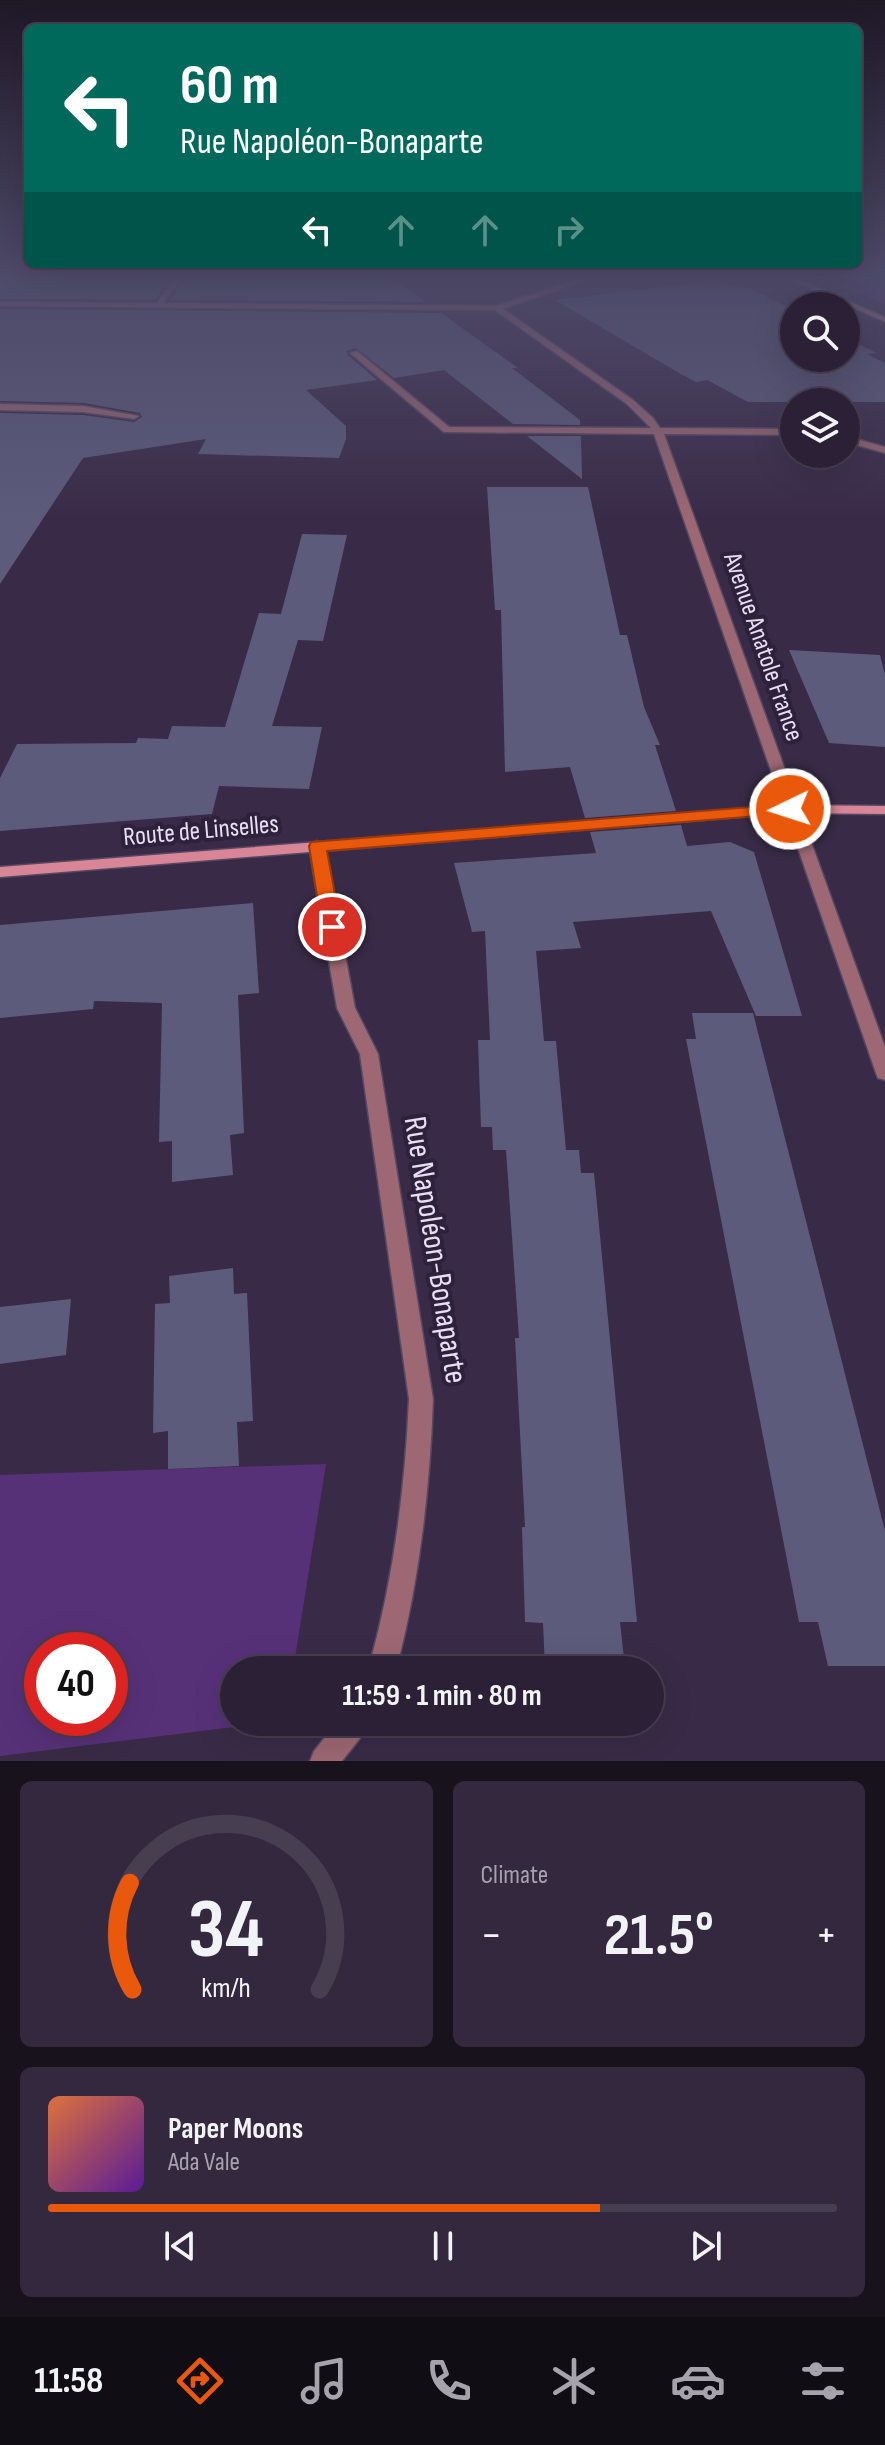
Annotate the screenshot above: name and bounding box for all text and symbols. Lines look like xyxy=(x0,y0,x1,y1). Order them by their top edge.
text: 60 m xyxy=(180,53,279,120)
icon: left xyxy=(48,56,152,160)
text: Rue Napoléon-Bonaparte xyxy=(180,121,484,164)
icon: left xyxy=(295,208,339,252)
icon: ahead xyxy=(379,208,423,252)
icon: ahead xyxy=(463,208,507,252)
icon: right xyxy=(547,208,591,252)
map controls xyxy=(780,292,860,468)
button: search xyxy=(780,292,860,372)
button: layers xyxy=(780,388,860,468)
street label: Avenue Anatole France xyxy=(716,548,810,745)
position arrow xyxy=(748,767,832,851)
street label: Route de Linselles xyxy=(122,809,280,853)
pin xyxy=(298,893,366,961)
icon: arrive xyxy=(310,905,354,949)
street label: Rue Napoléon-Bonaparte xyxy=(395,1114,475,1386)
speed limit sign: 40 xyxy=(24,1632,128,1736)
text: 11:59 · 1 min · 80 m xyxy=(342,1678,542,1714)
text: Climate xyxy=(481,1860,548,1891)
text: 34 xyxy=(188,1881,264,1981)
text: 21.5° xyxy=(604,1900,714,1972)
text: − xyxy=(481,1909,502,1962)
text: + xyxy=(815,1909,837,1962)
text: km/h xyxy=(202,1971,251,2006)
text: Paper Moons xyxy=(168,2111,303,2147)
text: Ada Vale xyxy=(168,2147,240,2178)
icon: previous xyxy=(158,2224,202,2268)
icon: pause xyxy=(421,2224,465,2268)
icon: next xyxy=(684,2224,728,2268)
icon: directions xyxy=(172,2353,228,2409)
icon: music xyxy=(296,2353,352,2409)
icon: phone xyxy=(421,2353,477,2409)
icon: climate xyxy=(546,2353,602,2409)
icon: car xyxy=(670,2353,726,2409)
icon: filters xyxy=(795,2353,851,2409)
text: 11:58 xyxy=(34,2360,103,2403)

